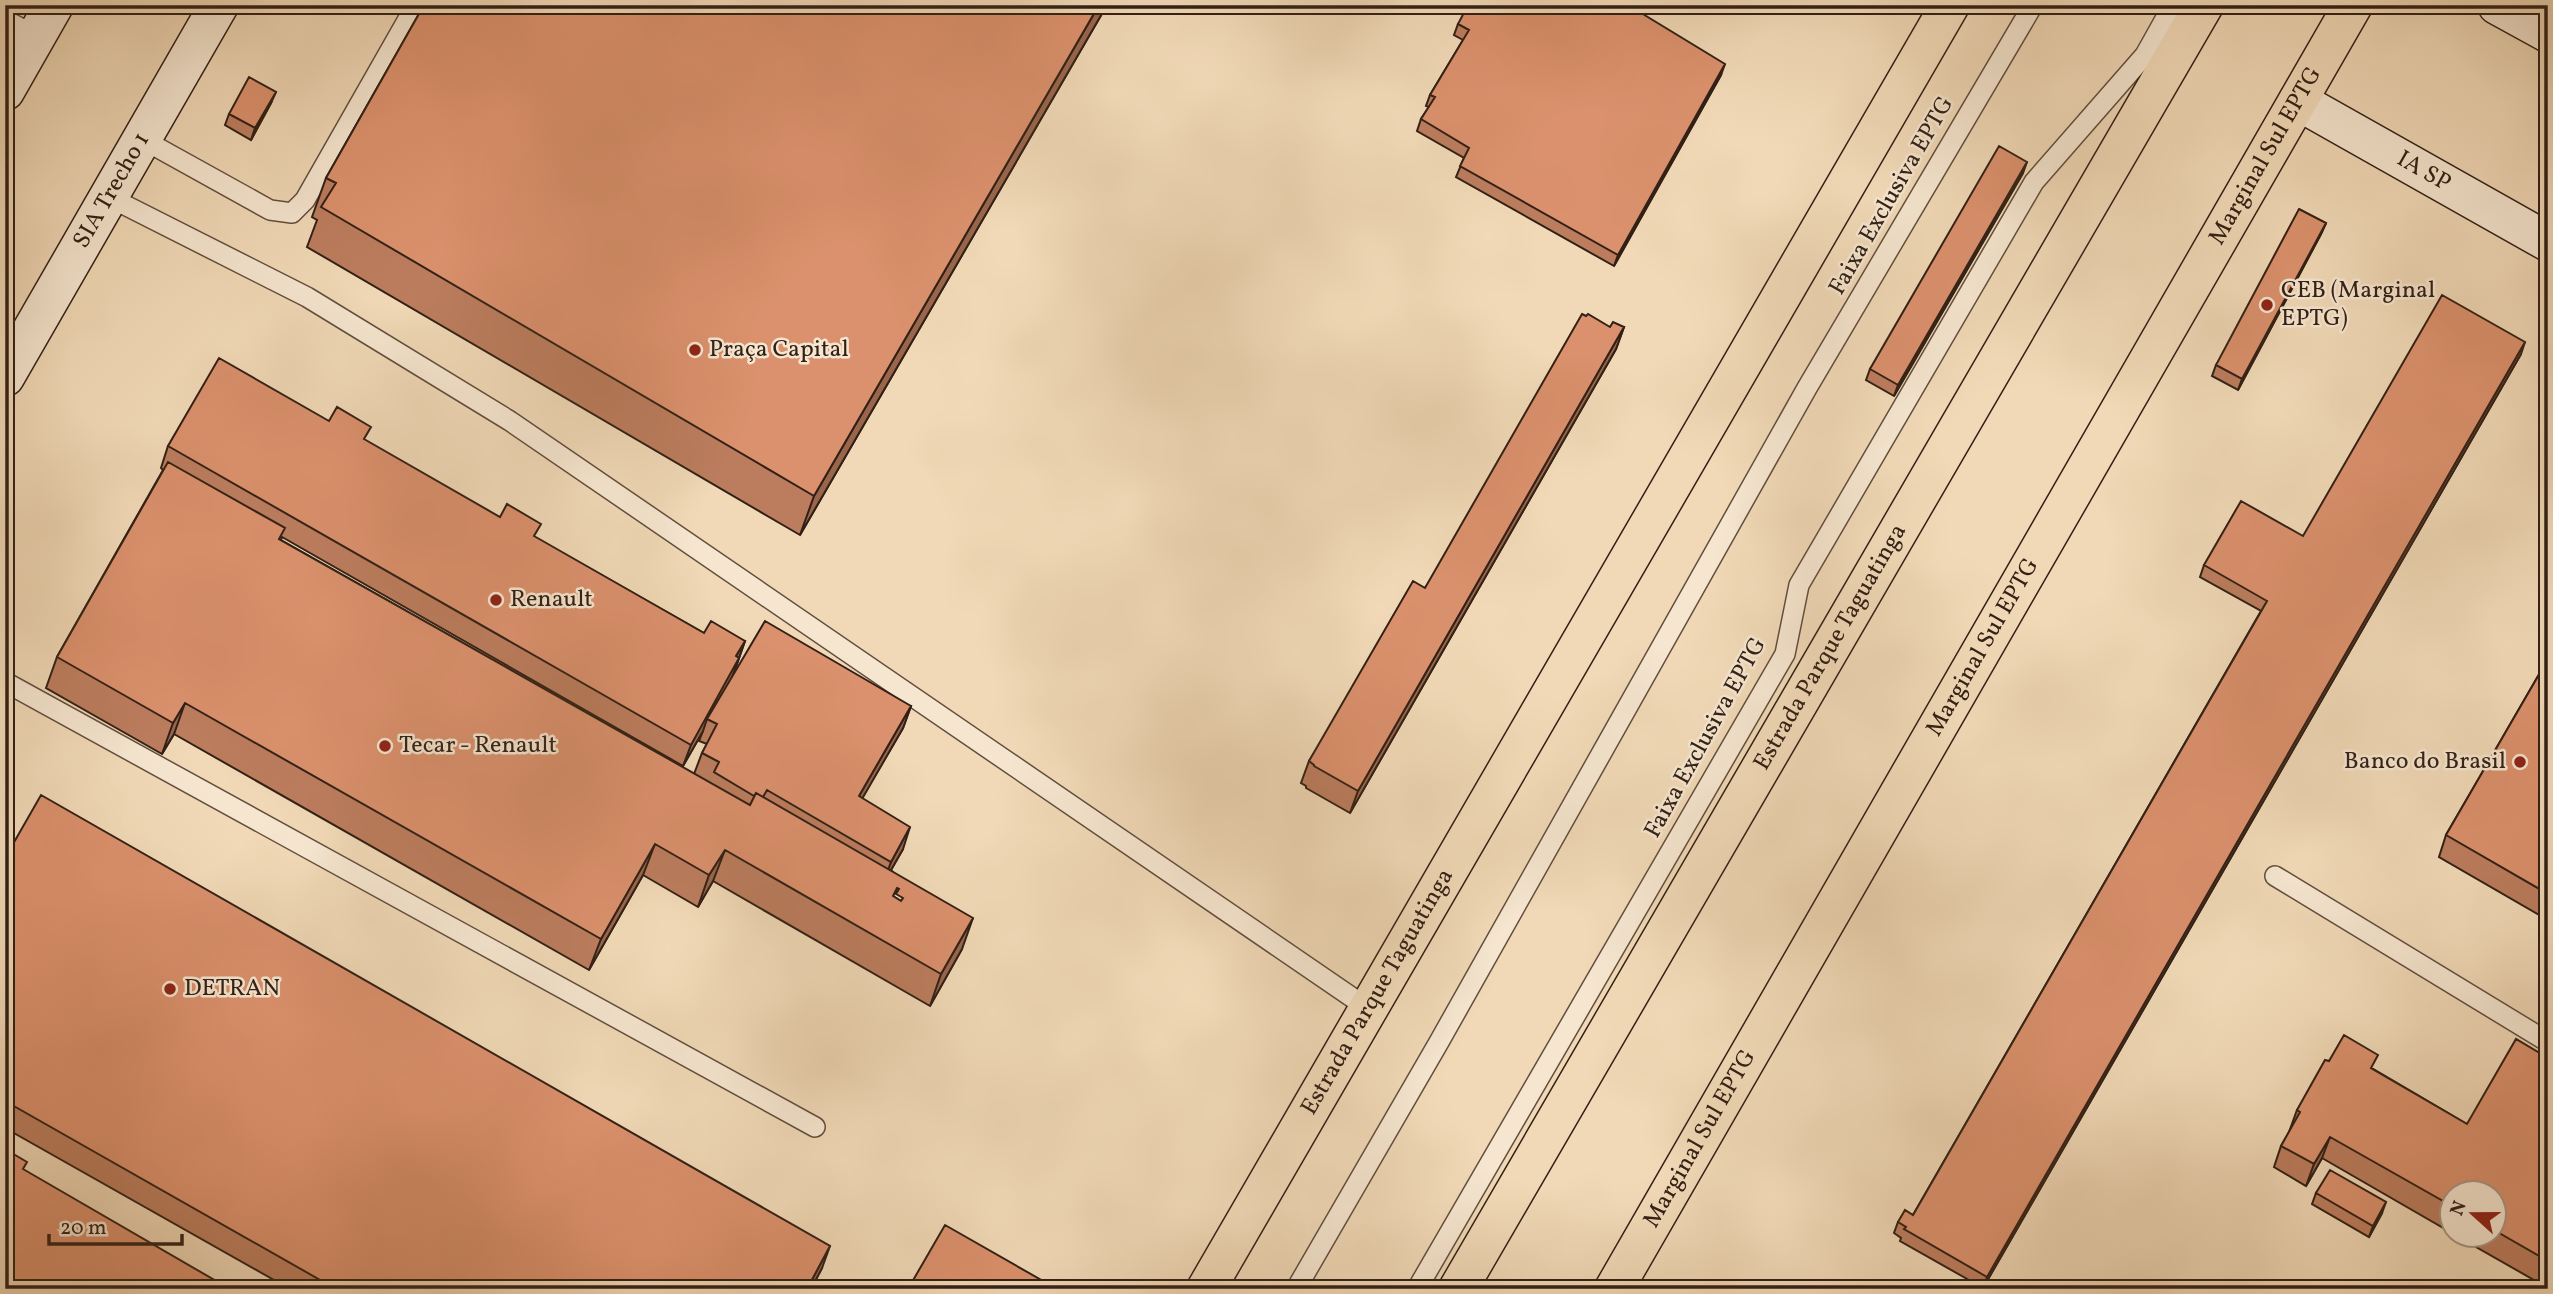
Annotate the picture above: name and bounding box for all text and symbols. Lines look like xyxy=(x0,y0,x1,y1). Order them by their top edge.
street label: Marginal Sul EPTG xyxy=(2201,61,2331,252)
street label: Faixa Exclusiva EPTG xyxy=(1821,90,1963,302)
street label: SIA Trecho 1 xyxy=(65,126,159,255)
street label: IA SP xyxy=(2390,143,2457,201)
place label: CEB (Marginal EPTG) xyxy=(2281,274,2435,336)
marker: CEB (Marginal EPTG) xyxy=(2259,297,2275,313)
place label: Praça Capital xyxy=(709,333,849,367)
marker: Praça Capital xyxy=(687,342,703,358)
street label: Estrada Parque Taguatinga xyxy=(1746,518,1916,777)
street label: Marginal Sul EPTG xyxy=(1918,552,2048,743)
place label: Renault xyxy=(510,583,593,617)
marker: Renault xyxy=(488,592,504,608)
street label: Faixa Exclusiva EPTG xyxy=(1637,632,1775,844)
place label: Tecar - Renault xyxy=(399,729,557,763)
marker: Tecar - Renault xyxy=(377,738,393,754)
place label: Banco do Brasil xyxy=(2344,745,2506,779)
marker: Banco do Brasil xyxy=(2512,754,2528,770)
street label: Estrada Parque Taguatinga xyxy=(1293,863,1463,1122)
place label: DETRAN xyxy=(184,972,280,1006)
marker: DETRAN xyxy=(162,981,178,997)
street label: Marginal Sul EPTG xyxy=(1636,1044,1765,1235)
north arrow xyxy=(2438,1178,2508,1248)
text: N xyxy=(2444,1197,2474,1220)
scale bar xyxy=(49,1203,182,1247)
text: 20 m xyxy=(60,1214,106,1243)

